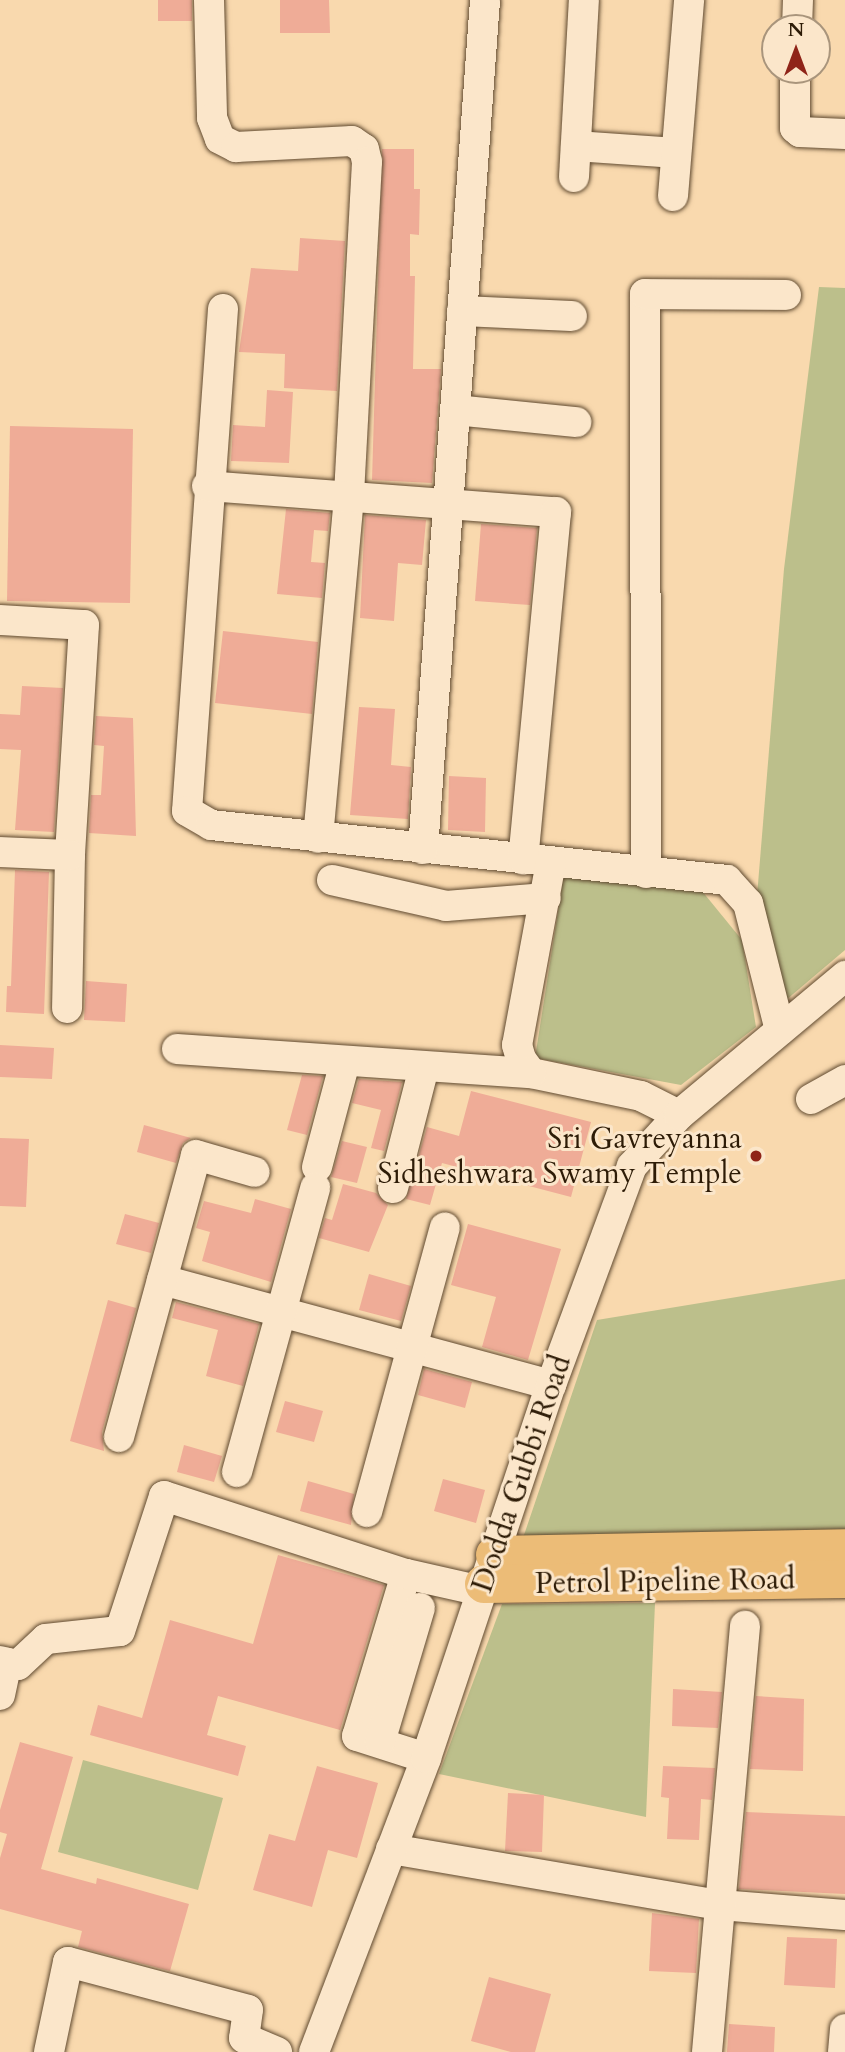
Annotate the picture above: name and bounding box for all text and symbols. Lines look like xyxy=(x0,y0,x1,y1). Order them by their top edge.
north arrow xyxy=(761,14,831,84)
text: N xyxy=(788,17,804,43)
place label: Sri Gavreyanna Sidheshwara Swamy Temple xyxy=(377,1121,742,1192)
marker: Sri Gavreyanna Sidheshwara Swamy Temple xyxy=(748,1148,764,1164)
street label: Dodda Gubbi Road xyxy=(465,1351,579,1597)
street label: Petrol Pipeline Road xyxy=(535,1562,795,1602)

